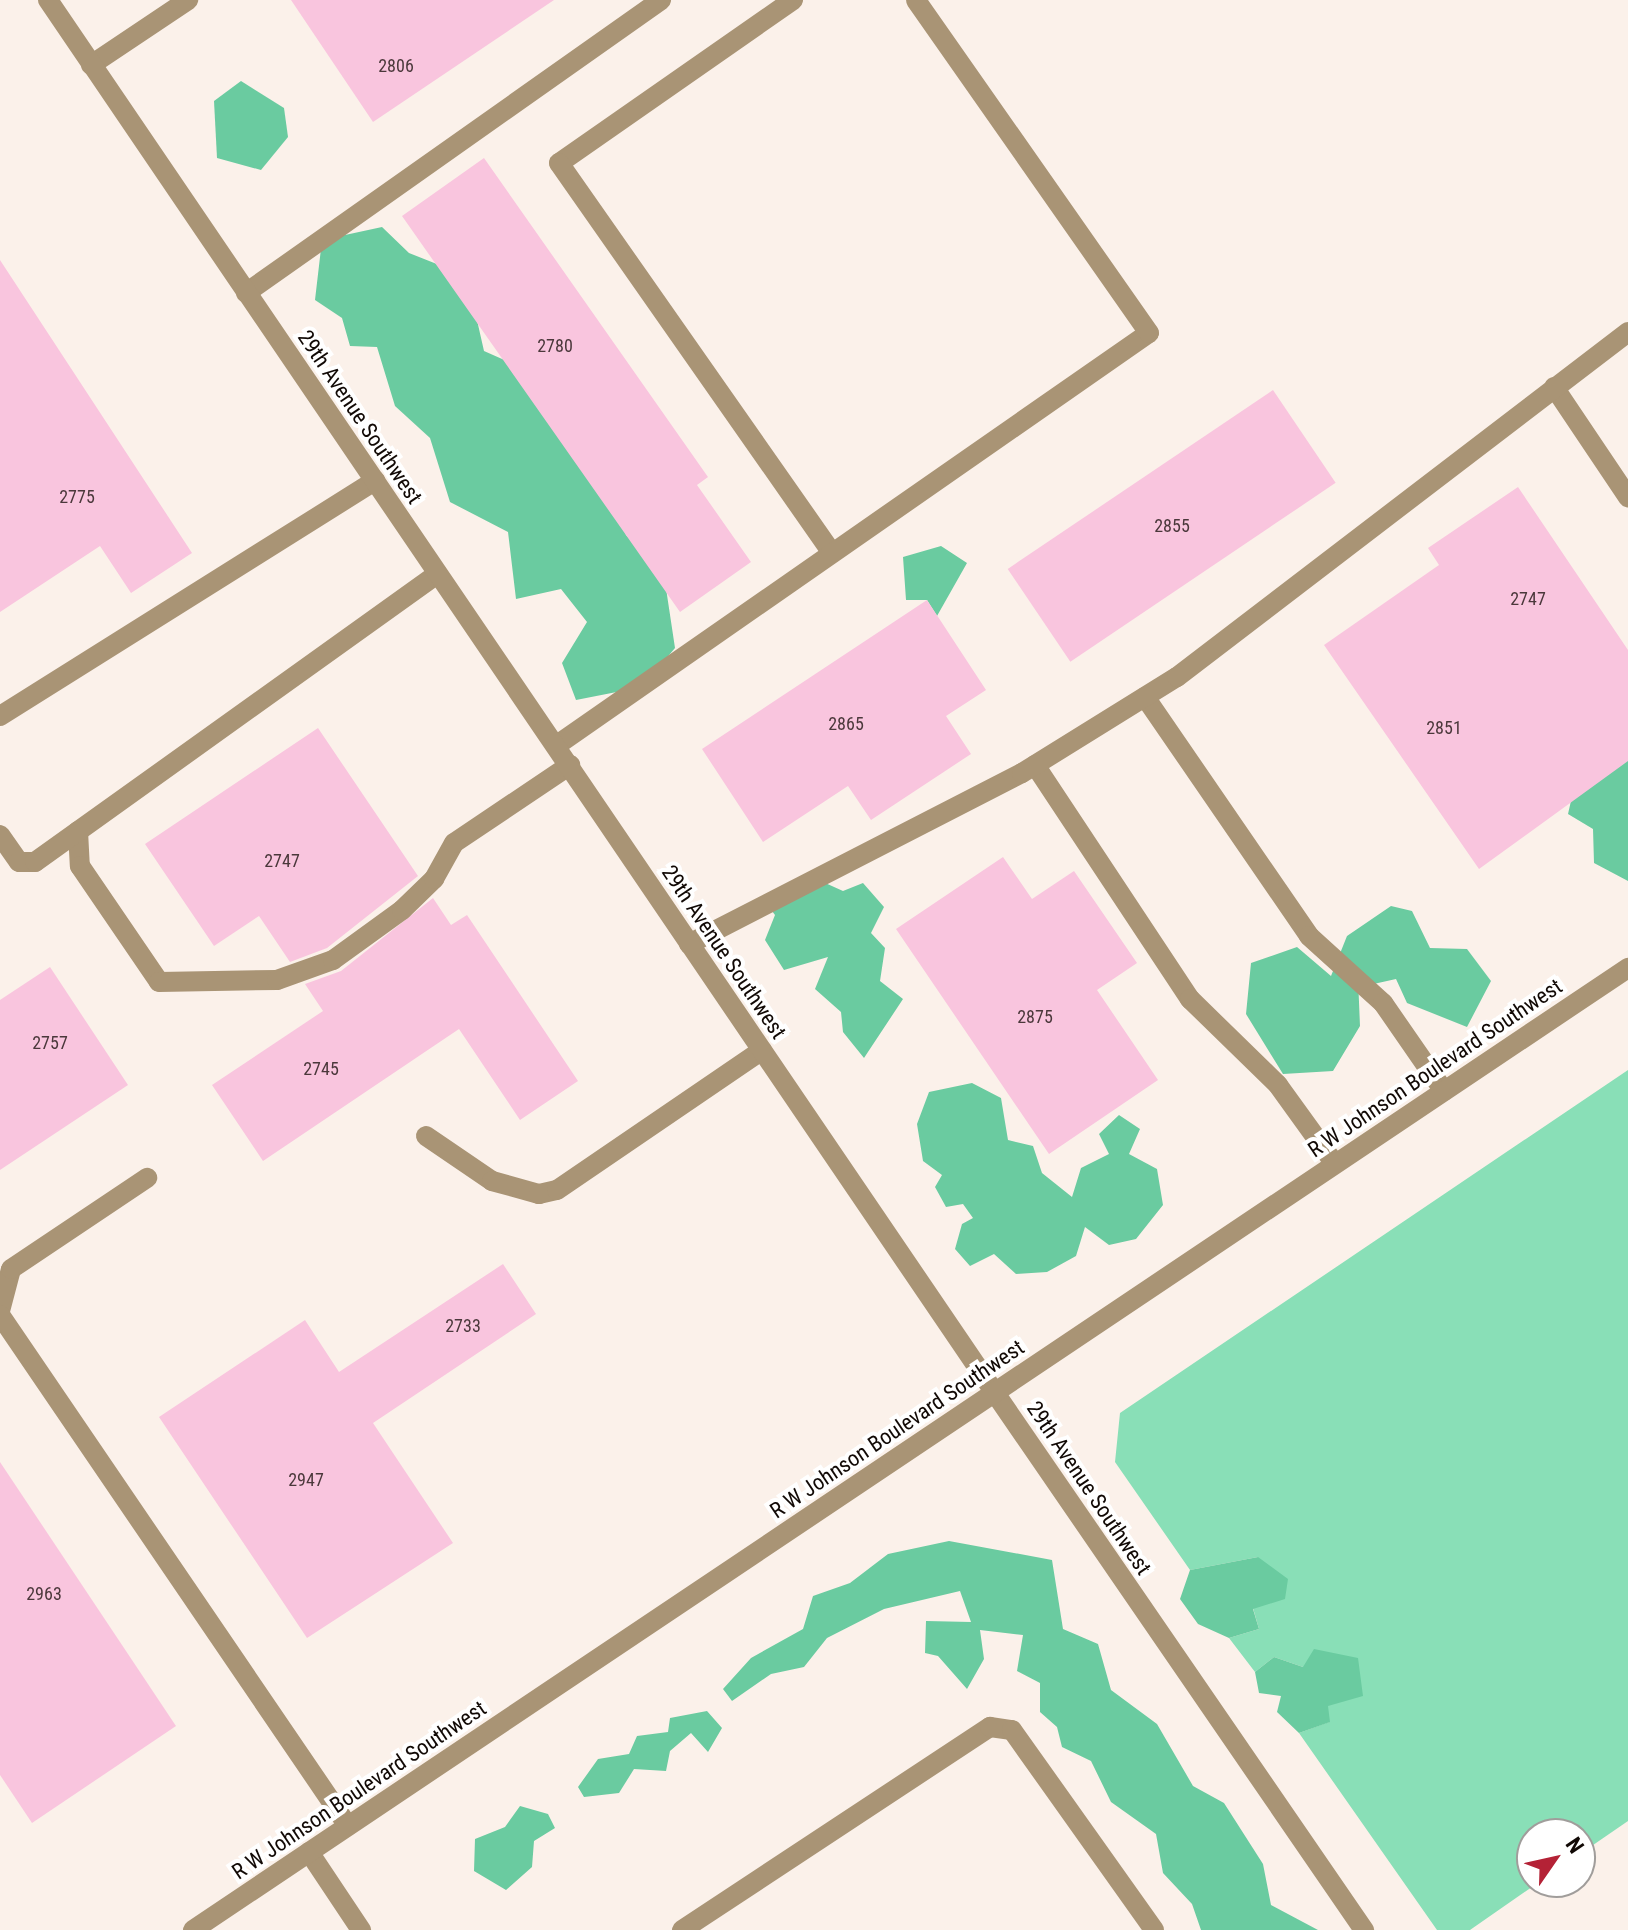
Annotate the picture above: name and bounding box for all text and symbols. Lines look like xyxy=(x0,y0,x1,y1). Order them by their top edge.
house number: 2806 xyxy=(378,55,414,77)
street label: 29th Avenue Southwest xyxy=(292,325,428,509)
house number: 2780 xyxy=(537,335,573,357)
house number: 2775 xyxy=(59,486,95,508)
house number: 2855 xyxy=(1154,515,1190,537)
house number: 2747 xyxy=(1510,588,1546,610)
house number: 2865 xyxy=(828,713,864,735)
house number: 2851 xyxy=(1426,717,1462,739)
house number: 2747 xyxy=(264,850,300,872)
street label: 29th Avenue Southwest xyxy=(656,860,792,1044)
street label: R W Johnson Boulevard Southwest xyxy=(1303,973,1567,1163)
house number: 2875 xyxy=(1017,1006,1053,1028)
house number: 2757 xyxy=(32,1032,68,1054)
house number: 2745 xyxy=(303,1058,339,1080)
house number: 2733 xyxy=(445,1315,481,1337)
street label: R W Johnson Boulevard Southwest xyxy=(765,1334,1029,1524)
street label: 29th Avenue Southwest xyxy=(1021,1396,1157,1580)
house number: 2947 xyxy=(288,1469,324,1491)
house number: 2963 xyxy=(26,1583,62,1605)
street label: R W Johnson Boulevard Southwest xyxy=(227,1695,491,1885)
north arrow xyxy=(1516,1818,1596,1898)
text: N xyxy=(1561,1833,1589,1858)

